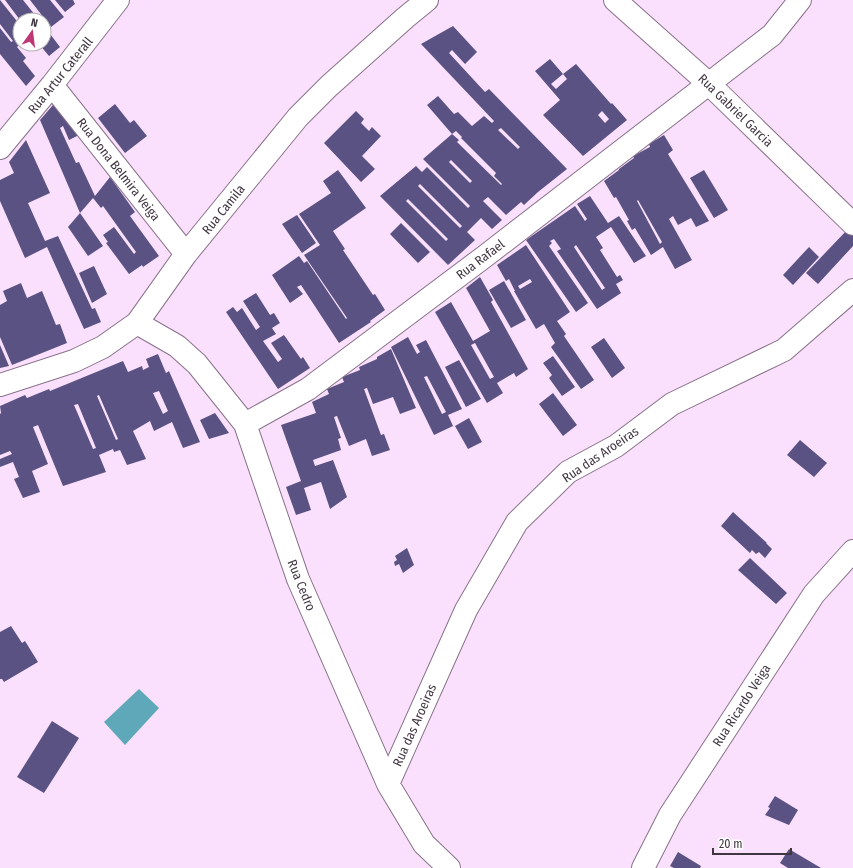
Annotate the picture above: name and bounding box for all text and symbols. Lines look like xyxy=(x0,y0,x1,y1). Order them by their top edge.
north arrow xyxy=(12,12,52,52)
text: N xyxy=(30,16,39,30)
street label: Rua Artur Caterall xyxy=(25,34,96,117)
street label: Rua Gabriel Garcia xyxy=(695,71,776,150)
street label: Rua Dona Belmira Veiga xyxy=(74,115,163,224)
street label: Rua Camila xyxy=(199,182,248,237)
street label: Rua Rafael xyxy=(453,236,508,282)
street label: Rua das Aroeiras xyxy=(559,423,642,485)
street label: Rua Cedro xyxy=(284,557,319,613)
street label: Rua Ricardo Veiga xyxy=(709,661,774,749)
street label: Rua das Aroeiras xyxy=(390,681,440,769)
scale bar xyxy=(713,830,791,856)
text: 20 m xyxy=(719,837,743,851)

